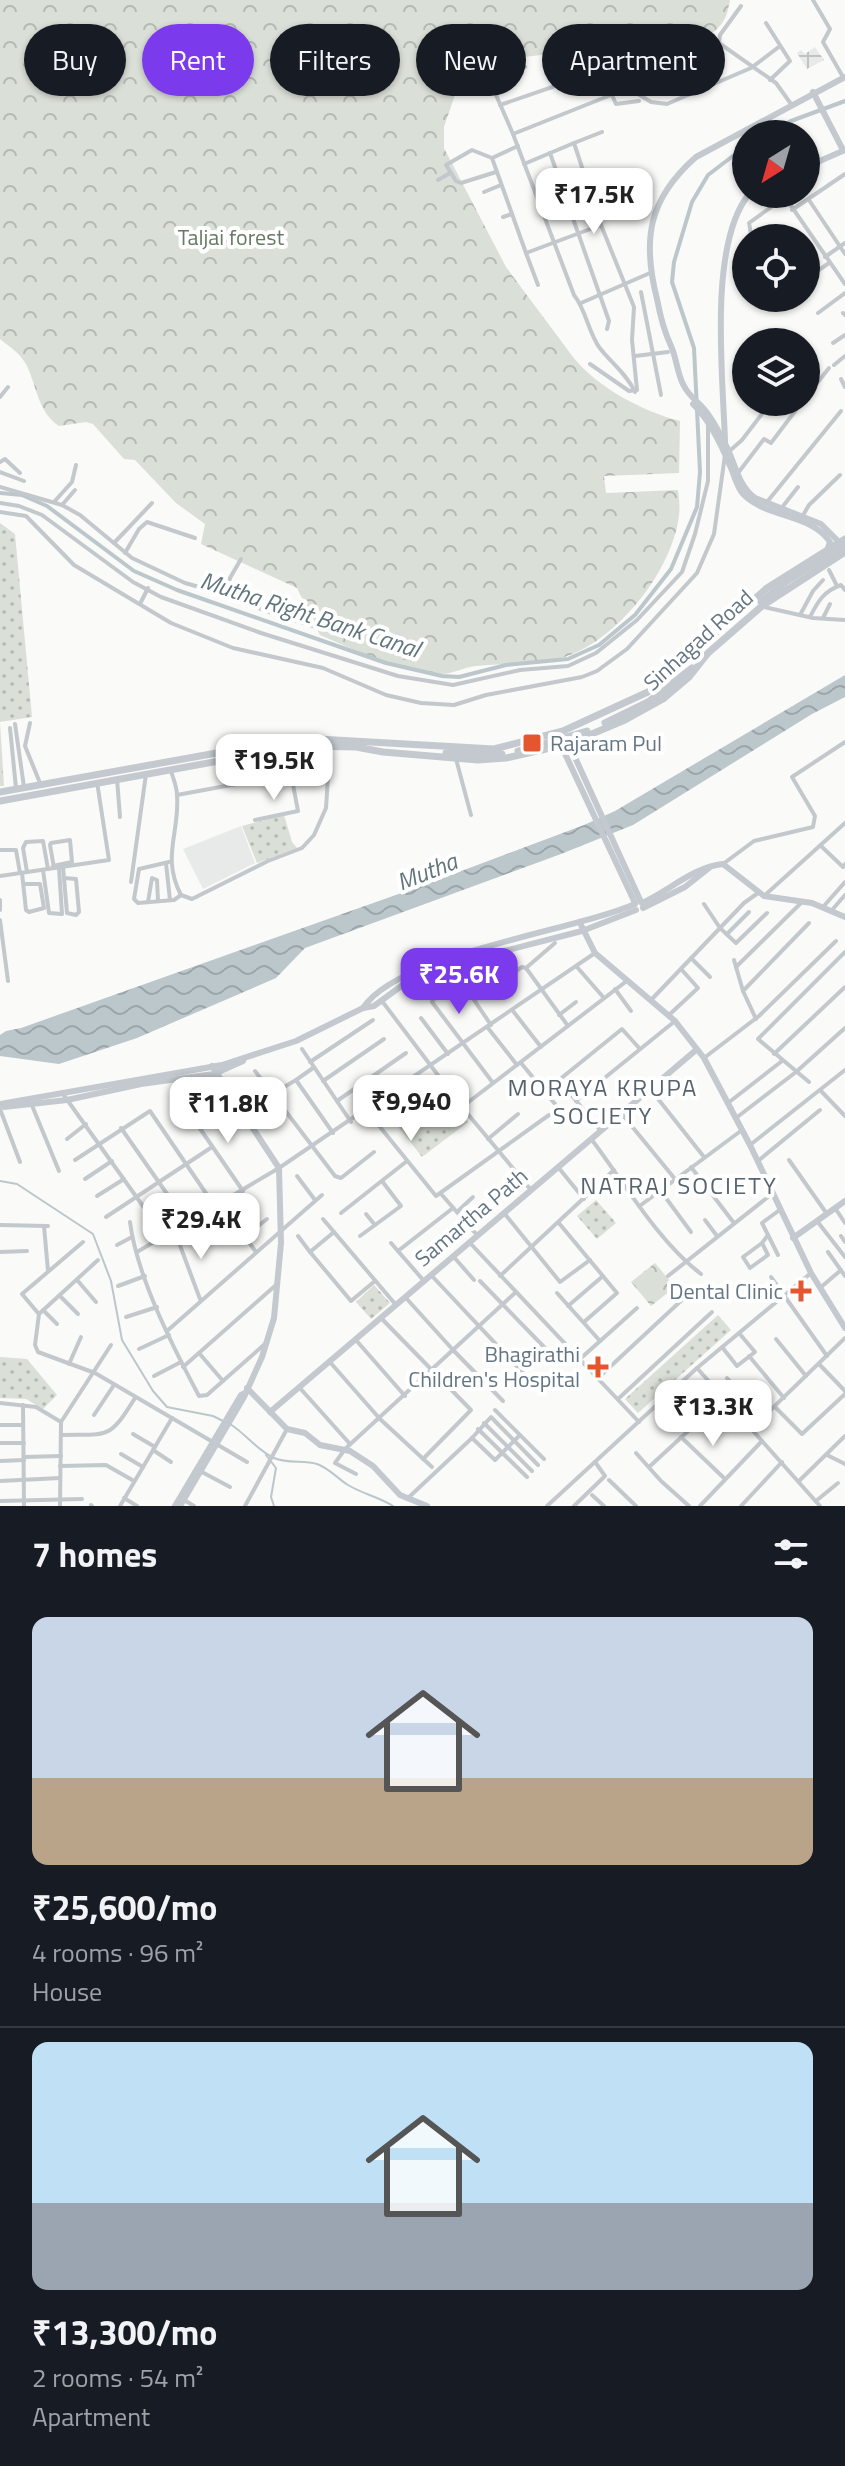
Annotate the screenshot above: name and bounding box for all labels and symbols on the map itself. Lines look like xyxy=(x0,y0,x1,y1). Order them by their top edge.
north arrow xyxy=(732,120,820,208)
pin: ₹17.5K xyxy=(529,168,659,236)
park label: Taljai forest xyxy=(178,220,284,254)
water label: Mutha Right Bank Canal xyxy=(196,562,427,667)
street label: Sinhagad Road xyxy=(635,581,761,699)
place label: Rajaram Pul xyxy=(550,726,662,760)
marker: Rajaram Pul xyxy=(521,732,543,754)
pin: ₹19.5K xyxy=(209,734,339,802)
water label: Mutha xyxy=(391,842,464,899)
pin: ₹25.6K xyxy=(394,948,524,1016)
district label: MORAYA KRUPA SOCIETY xyxy=(508,1069,698,1133)
pin: ₹9,940 xyxy=(346,1075,476,1143)
pin: ₹11.8K xyxy=(163,1077,293,1145)
street label: Samartha Path xyxy=(407,1159,535,1275)
district label: NATRAJ SOCIETY xyxy=(580,1167,778,1203)
pin: ₹29.4K xyxy=(136,1193,266,1261)
place label: Dental Clinic xyxy=(669,1274,783,1308)
marker: Dental Clinic xyxy=(790,1280,812,1302)
place label: Bhagirathi Children's Hospital xyxy=(408,1337,580,1396)
marker: Bhagirathi Children's Hospital xyxy=(587,1356,609,1378)
pin: ₹13.3K xyxy=(648,1380,778,1448)

